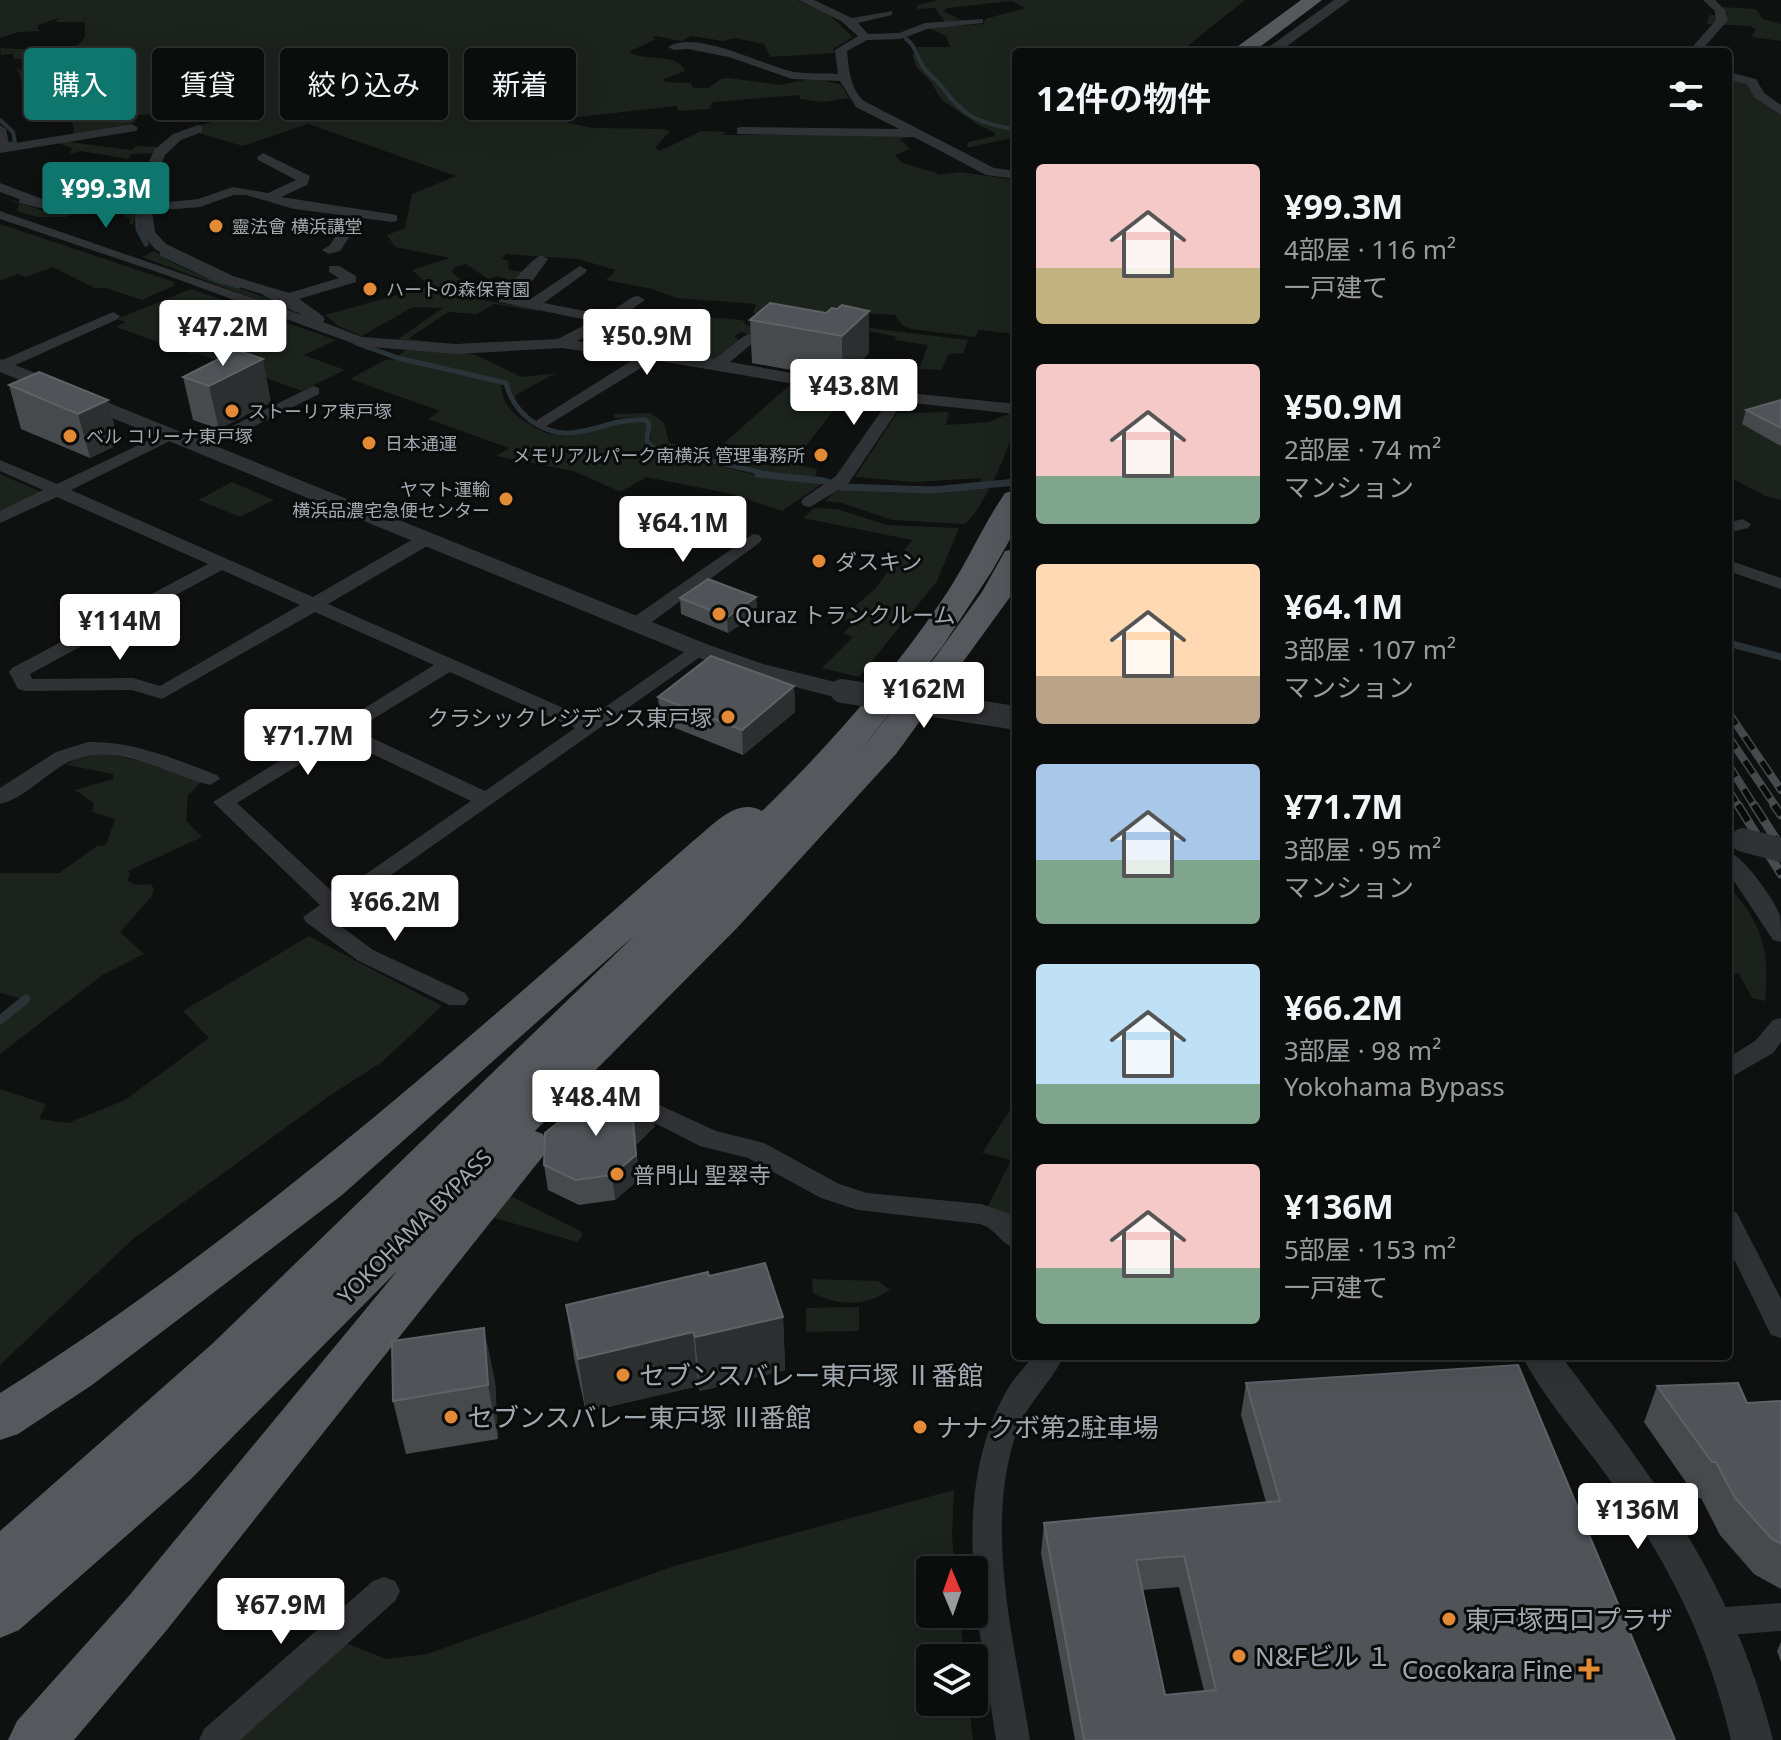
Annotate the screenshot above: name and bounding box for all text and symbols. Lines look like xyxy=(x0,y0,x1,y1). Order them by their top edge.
chip: 購入 xyxy=(24,48,136,120)
chip: 賃貸 xyxy=(152,48,264,120)
chip: 絞り込み xyxy=(280,48,448,120)
chip: 新着 xyxy=(464,48,576,120)
icon: filters xyxy=(1664,74,1708,118)
text: 12件の物件 xyxy=(1036,75,1211,121)
pin: ¥99.3M xyxy=(41,162,171,230)
text: ¥99.3M xyxy=(60,170,152,206)
text: ¥99.3M xyxy=(1284,183,1403,229)
icon: home xyxy=(1100,196,1196,292)
place label: 靈法會 横浜講堂 xyxy=(232,214,363,238)
marker: 靈法會 横浜講堂 xyxy=(207,217,225,235)
text: 4部屋 · 116 m² xyxy=(1284,231,1456,267)
text: 一戸建て xyxy=(1284,269,1388,305)
place label: ハートの森保育園 xyxy=(386,277,530,301)
marker: ハートの森保育園 xyxy=(361,280,379,298)
pin: ¥47.2M xyxy=(158,300,288,368)
text: ¥47.2M xyxy=(177,308,269,344)
pin: ¥50.9M xyxy=(582,309,712,377)
text: ¥50.9M xyxy=(601,317,693,353)
pin: ¥43.8M xyxy=(789,359,919,427)
text: ¥43.8M xyxy=(808,367,900,403)
text: ¥50.9M xyxy=(1284,383,1403,429)
icon: home xyxy=(1100,396,1196,492)
place label: ストーリア東戸塚 xyxy=(248,399,392,423)
marker: ストーリア東戸塚 xyxy=(223,402,241,420)
place label: ベル コリーナ東戸塚 xyxy=(86,424,253,448)
marker: ベル コリーナ東戸塚 xyxy=(61,427,79,445)
place label: 日本通運 xyxy=(385,431,457,455)
text: 2部屋 · 74 m² xyxy=(1284,431,1441,467)
marker: 日本通運 xyxy=(360,434,378,452)
place label: メモリアルパーク南横浜 管理事務所 xyxy=(513,443,805,467)
marker: メモリアルパーク南横浜 管理事務所 xyxy=(812,446,830,464)
text: マンション xyxy=(1284,469,1414,505)
place label: ヤマト運輸 横浜品濃宅急便センター xyxy=(292,477,490,522)
marker: ヤマト運輸 横浜品濃宅急便センター xyxy=(497,490,515,508)
pin: ¥64.1M xyxy=(618,496,748,564)
text: ¥64.1M xyxy=(637,504,729,540)
place label: ダスキン xyxy=(835,546,922,576)
marker: ダスキン xyxy=(810,552,828,570)
text: ¥64.1M xyxy=(1284,583,1403,629)
pin: ¥114M xyxy=(64,594,176,662)
icon: home xyxy=(1100,596,1196,692)
place label: Quraz トランクルーム xyxy=(735,599,956,629)
text: ¥114M xyxy=(78,602,162,638)
marker: Quraz トランクルーム xyxy=(710,605,728,623)
text: 3部屋 · 107 m² xyxy=(1284,631,1456,667)
pin: ¥162M xyxy=(868,662,980,730)
text: マンション xyxy=(1284,669,1414,705)
text: ¥162M xyxy=(882,670,966,706)
place label: クラシックレジデンス東戸塚 xyxy=(427,702,712,732)
marker: クラシックレジデンス東戸塚 xyxy=(719,708,737,726)
pin: ¥71.7M xyxy=(243,709,373,777)
text: ¥71.7M xyxy=(262,717,354,753)
text: ¥71.7M xyxy=(1284,783,1403,829)
icon: home xyxy=(1100,796,1196,892)
text: 3部屋 · 95 m² xyxy=(1284,831,1441,867)
text: マンション xyxy=(1284,869,1414,905)
pin: ¥66.2M xyxy=(330,875,460,943)
text: ¥66.2M xyxy=(349,883,441,919)
text: ¥66.2M xyxy=(1284,984,1403,1030)
icon: home xyxy=(1100,996,1196,1092)
text: 3部屋 · 98 m² xyxy=(1284,1032,1441,1068)
text: Yokohama Bypass xyxy=(1284,1068,1505,1104)
pin: ¥48.4M xyxy=(531,1070,661,1138)
text: ¥48.4M xyxy=(550,1078,642,1114)
street label: YOKOHAMA BYPASS xyxy=(330,1142,498,1310)
place label: 普門山 聖翠寺 xyxy=(633,1159,771,1189)
marker: 普門山 聖翠寺 xyxy=(608,1165,626,1183)
text: ¥136M xyxy=(1284,1183,1394,1229)
icon: home xyxy=(1100,1196,1196,1292)
text: 5部屋 · 153 m² xyxy=(1284,1231,1456,1267)
text: 一戸建て xyxy=(1284,1269,1388,1305)
place label: セブンスバレー東戸塚 Ⅱ番館 xyxy=(639,1357,983,1393)
marker: セブンスバレー東戸塚 Ⅱ番館 xyxy=(614,1366,632,1384)
place label: セブンスバレー東戸塚 Ⅲ番館 xyxy=(467,1399,811,1435)
marker: セブンスバレー東戸塚 Ⅲ番館 xyxy=(442,1408,460,1426)
place label: ナナクボ第2駐車場 xyxy=(936,1409,1159,1445)
marker: ナナクボ第2駐車場 xyxy=(911,1418,929,1436)
pin: ¥136M xyxy=(1582,1483,1694,1551)
text: ¥136M xyxy=(1596,1491,1680,1527)
north arrow xyxy=(916,1556,988,1628)
map controls xyxy=(916,1556,988,1716)
pin: ¥67.9M xyxy=(216,1578,346,1646)
text: ¥67.9M xyxy=(235,1586,327,1622)
place label: 東戸塚西口プラザ xyxy=(1465,1601,1673,1637)
marker: 東戸塚西口プラザ xyxy=(1440,1610,1458,1628)
place label: N&Fビル １ xyxy=(1255,1638,1392,1674)
button: layers xyxy=(916,1644,988,1716)
marker: N&Fビル １ xyxy=(1230,1647,1248,1665)
place label: Cocokara Fine xyxy=(1402,1651,1573,1687)
marker: Cocokara Fine xyxy=(1580,1660,1598,1678)

